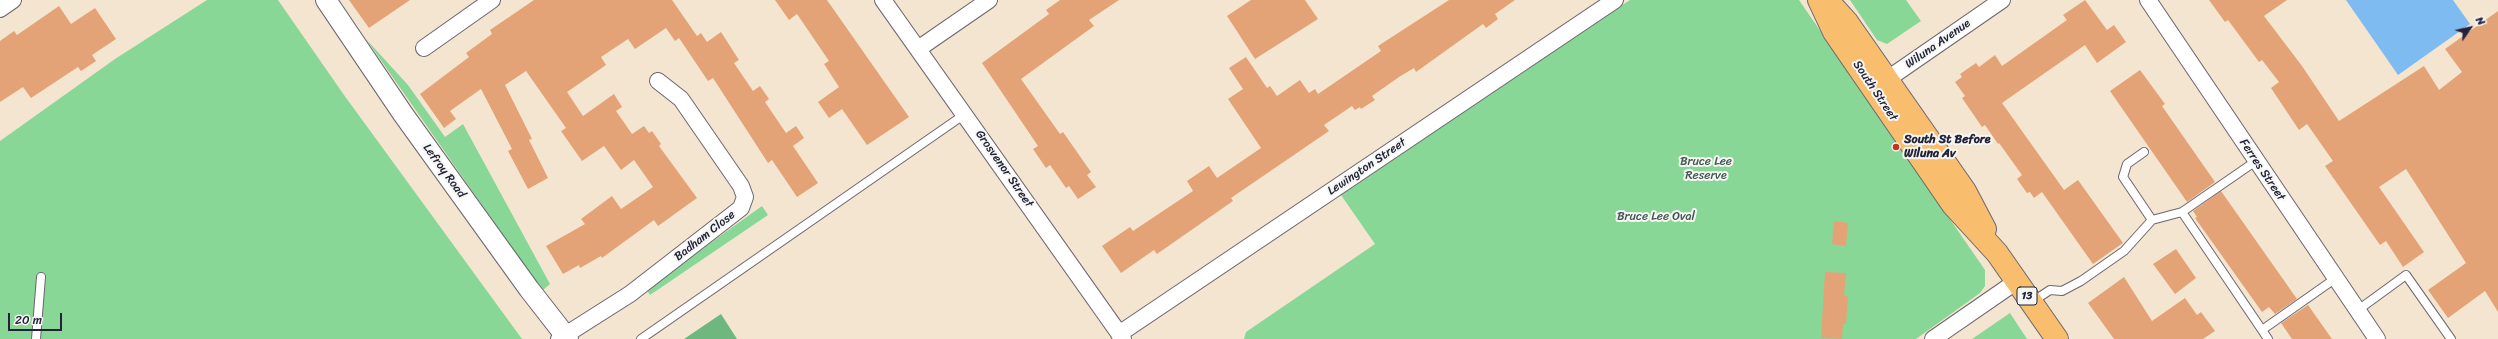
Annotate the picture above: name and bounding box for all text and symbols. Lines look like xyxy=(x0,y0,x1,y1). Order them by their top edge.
north arrow xyxy=(2450,8,2490,48)
text: N xyxy=(2470,13,2490,29)
street label: Wiluna Avenue xyxy=(1903,16,1973,72)
street label: South Street xyxy=(1850,58,1900,124)
street label: Grosvenor Street xyxy=(972,128,1036,210)
place label: South St Before Wiluna Av xyxy=(1904,133,1990,161)
street label: Lewington Street xyxy=(1325,135,1409,199)
street label: Ferres Street xyxy=(2236,136,2288,204)
street label: Lefroy Road xyxy=(420,141,468,201)
marker: South St Before Wiluna Av xyxy=(1891,142,1901,152)
park label: Bruce Lee Reserve xyxy=(1680,155,1732,183)
street label: Badham Close xyxy=(672,208,738,264)
park label: Bruce Lee Oval xyxy=(1617,210,1695,224)
road number: 13 xyxy=(2017,287,2037,305)
scale bar xyxy=(10,305,64,331)
text: 20 m xyxy=(15,309,42,331)

